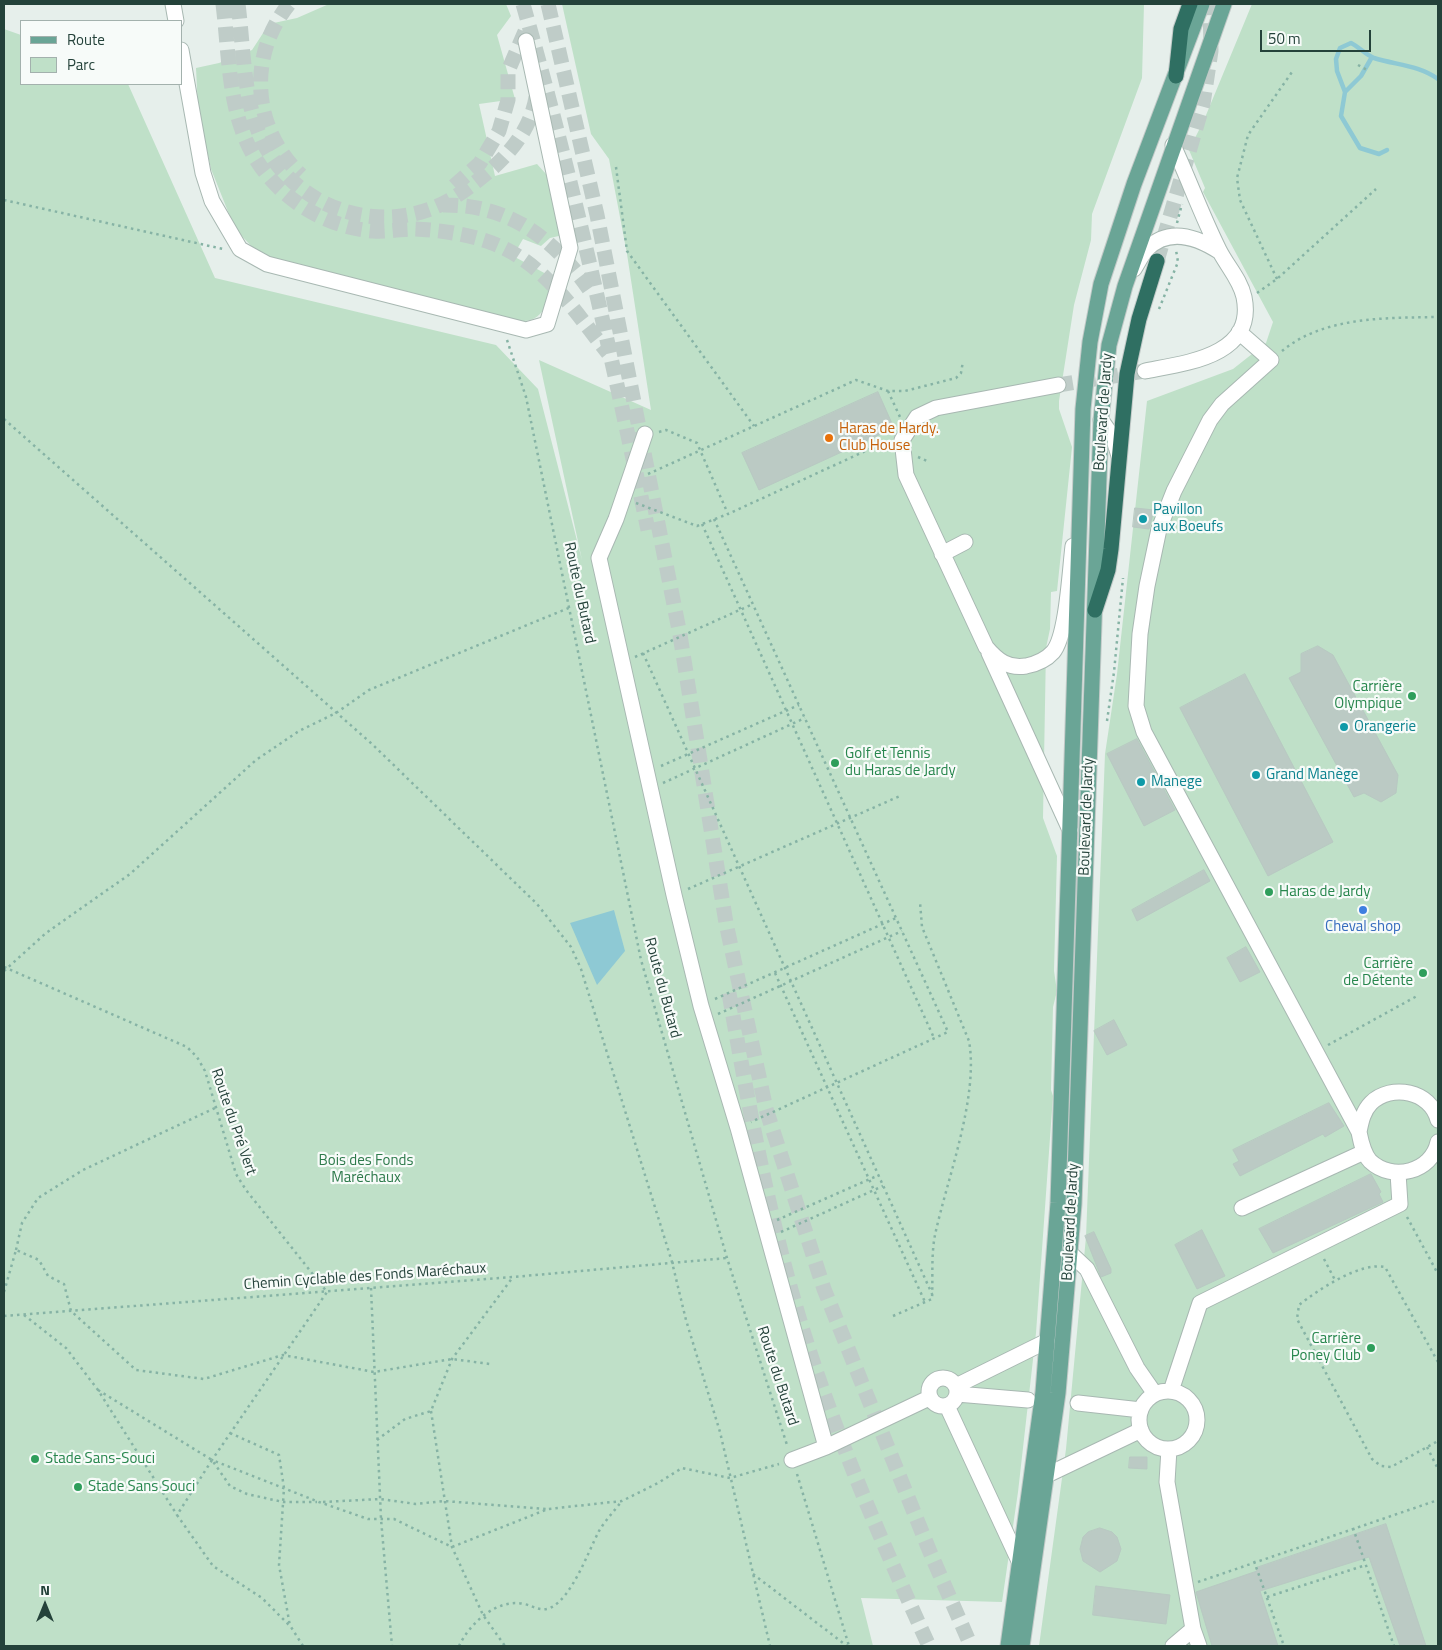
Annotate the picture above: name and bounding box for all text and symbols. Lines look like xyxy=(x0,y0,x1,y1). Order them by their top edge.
legend xyxy=(20,20,182,85)
scale bar xyxy=(1262,20,1373,52)
text: 50 m xyxy=(1268,27,1301,50)
text: Route xyxy=(67,28,105,51)
text: Parc xyxy=(67,53,95,76)
street label: Boulevard de Jardy xyxy=(1091,353,1117,471)
place label: Haras de Hardy. Club House xyxy=(839,420,939,455)
marker: Haras de Hardy. Club House xyxy=(823,432,835,444)
place label: Pavillon aux Boeufs xyxy=(1153,501,1223,536)
marker: Pavillon aux Boeufs xyxy=(1137,513,1149,525)
street label: Route du Butard xyxy=(559,541,599,645)
place label: Carrière Olympique xyxy=(1334,678,1402,713)
marker: Carrière Olympique xyxy=(1406,690,1418,702)
place label: Orangerie xyxy=(1354,718,1416,736)
marker: Orangerie xyxy=(1338,721,1350,733)
place label: Golf et Tennis du Haras de Jardy xyxy=(845,745,956,780)
marker: Golf et Tennis du Haras de Jardy xyxy=(829,757,841,769)
street label: Boulevard de Jardy xyxy=(1076,758,1098,876)
place label: Grand Manège xyxy=(1266,766,1358,784)
marker: Grand Manège xyxy=(1250,769,1262,781)
place label: Manege xyxy=(1151,773,1202,791)
marker: Manege xyxy=(1135,776,1147,788)
place label: Haras de Jardy xyxy=(1279,883,1370,901)
marker: Haras de Jardy xyxy=(1263,886,1275,898)
marker: Cheval shop xyxy=(1357,904,1369,916)
place label: Cheval shop xyxy=(1325,918,1401,936)
street label: Route du Butard xyxy=(640,936,684,1040)
place label: Carrière de Détente xyxy=(1343,955,1413,990)
marker: Carrière de Détente xyxy=(1417,967,1429,979)
street label: Route du Pré Vert xyxy=(206,1066,260,1178)
park label: Bois des Fonds Maréchaux xyxy=(318,1152,414,1187)
street label: Boulevard de Jardy xyxy=(1059,1163,1083,1281)
street label: Chemin Cyclable des Fonds Maréchaux xyxy=(243,1260,487,1294)
street label: Route du Butard xyxy=(752,1324,802,1428)
place label: Carrière Poney Club xyxy=(1291,1330,1361,1365)
marker: Carrière Poney Club xyxy=(1365,1342,1377,1354)
place label: Stade Sans-Souci xyxy=(45,1450,155,1468)
marker: Stade Sans-Souci xyxy=(29,1453,41,1465)
place label: Stade Sans Souci xyxy=(88,1478,195,1496)
marker: Stade Sans Souci xyxy=(72,1481,84,1493)
text: N xyxy=(40,1579,50,1600)
north arrow xyxy=(20,1580,70,1630)

